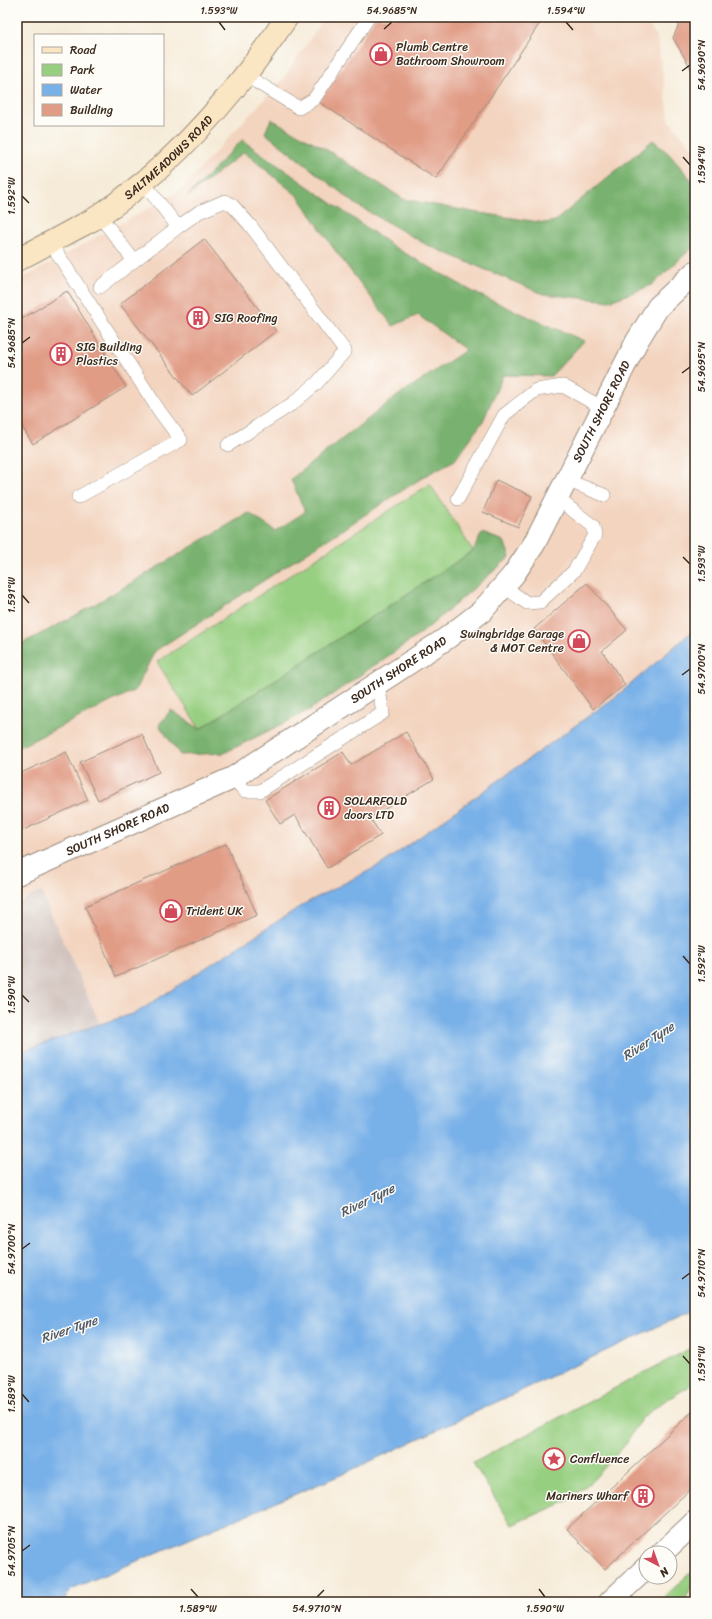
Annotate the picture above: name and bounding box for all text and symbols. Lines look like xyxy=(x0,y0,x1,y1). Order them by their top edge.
text: 1.593°W xyxy=(200,2,238,20)
text: 54.9685°N xyxy=(367,2,417,20)
text: 1.594°W xyxy=(547,2,585,20)
legend xyxy=(34,34,164,126)
place label: Plumb Centre Bathroom Showroom xyxy=(396,36,505,72)
text: Road xyxy=(70,39,97,61)
text: 54.9690°N xyxy=(693,39,711,90)
shop icon: Plumb Centre Bathroom Showroom xyxy=(368,41,394,67)
text: Park xyxy=(70,59,95,81)
text: Water xyxy=(70,79,103,101)
text: Building xyxy=(70,99,113,121)
street label: SALTMEADOWS ROAD xyxy=(119,110,218,205)
text: 1.594°W xyxy=(693,146,711,184)
text: 1.592°W xyxy=(3,177,21,215)
building icon: SIG Roofing xyxy=(185,305,211,331)
place label: SIG Roofing xyxy=(214,307,278,329)
text: 54.9685°N xyxy=(3,318,21,368)
place label: SIG Building Plastics xyxy=(76,336,142,372)
building icon: SIG Building Plastics xyxy=(48,341,74,367)
text: 54.9695°N xyxy=(693,342,711,392)
street label: SOUTH SHORE ROAD xyxy=(566,356,637,466)
text: 1.593°W xyxy=(693,545,711,583)
text: 1.591°W xyxy=(3,577,21,613)
place label: Swingbridge Garage & MOT Centre xyxy=(460,623,564,659)
shop icon: Swingbridge Garage & MOT Centre xyxy=(566,628,592,654)
street label: SOUTH SHORE ROAD xyxy=(345,629,452,710)
text: 54.9700°N xyxy=(693,643,711,695)
place label: SOLARFOLD doors LTD xyxy=(344,790,407,826)
building icon: SOLARFOLD doors LTD xyxy=(316,795,342,821)
street label: SOUTH SHORE ROAD xyxy=(62,796,174,862)
shop icon: Trident UK xyxy=(158,898,184,924)
place label: Trident UK xyxy=(186,900,243,922)
text: 1.592°W xyxy=(693,945,711,983)
text: 1.590°W xyxy=(3,976,21,1014)
water label: River Tyne xyxy=(617,1014,680,1067)
water label: River Tyne xyxy=(336,1176,400,1223)
text: 54.9700°N xyxy=(3,1223,21,1275)
text: 54.9710°N xyxy=(693,1248,711,1298)
water label: River Tyne xyxy=(38,1308,102,1349)
text: 1.591°W xyxy=(693,1346,711,1382)
text: 1.589°W xyxy=(3,1375,21,1413)
place icon: Confluence xyxy=(541,1446,567,1472)
place label: Confluence xyxy=(570,1448,630,1470)
building icon: Mariners Wharf xyxy=(630,1483,656,1509)
place label: Mariners Wharf xyxy=(546,1485,630,1507)
text: 54.9705°N xyxy=(3,1525,21,1576)
north arrow xyxy=(638,1545,678,1585)
text: N xyxy=(655,1562,674,1582)
text: 1.589°W xyxy=(179,1600,217,1618)
text: 54.9710°N xyxy=(292,1600,342,1618)
text: 1.590°W xyxy=(526,1600,564,1618)

